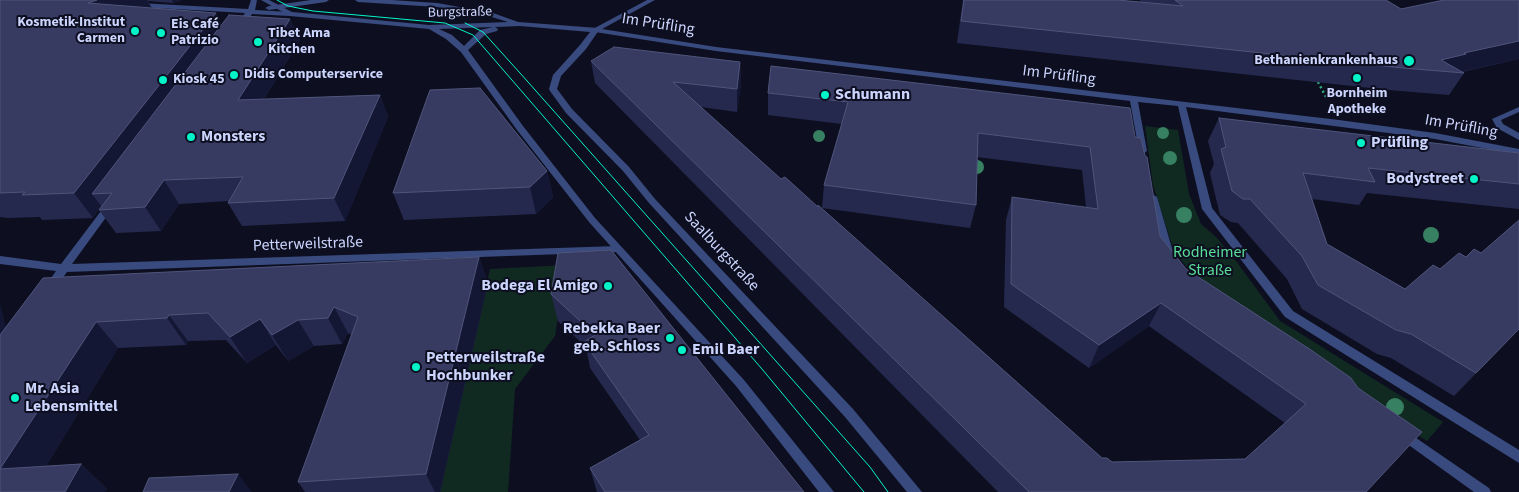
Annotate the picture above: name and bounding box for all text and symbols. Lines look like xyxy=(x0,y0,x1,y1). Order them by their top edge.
street label: Burgstraße xyxy=(428,4,492,22)
street label: Im Prüfling xyxy=(620,10,696,40)
place label: Kosmetik-Institut Carmen xyxy=(17,15,125,48)
place label: Eis Café Patrizio xyxy=(171,17,219,49)
marker: Kosmetik-Institut Carmen xyxy=(129,25,141,37)
place label: Tibet Ama Kitchen xyxy=(268,26,330,58)
marker: Eis Café Patrizio xyxy=(155,27,167,39)
marker: Tibet Ama Kitchen xyxy=(252,36,264,48)
place label: Bethanienkrankenhaus xyxy=(1254,53,1398,69)
marker: Bethanienkrankenhaus xyxy=(1402,54,1416,68)
street label: Im Prüfling xyxy=(1021,62,1097,90)
place label: Didis Computerservice xyxy=(244,67,383,83)
marker: Didis Computerservice xyxy=(228,69,240,81)
place label: Kiosk 45 xyxy=(173,72,225,88)
marker: Bornheim Apotheke xyxy=(1351,72,1363,84)
marker: Kiosk 45 xyxy=(157,74,169,86)
place label: Schumann xyxy=(835,85,910,105)
place label: Bornheim Apotheke xyxy=(1327,86,1387,118)
marker: Schumann xyxy=(819,89,831,101)
street label: Im Prüfling xyxy=(1423,111,1499,143)
place label: Monsters xyxy=(201,127,265,147)
marker: Monsters xyxy=(185,131,197,143)
place label: Prüfling xyxy=(1371,133,1428,153)
marker: Prüfling xyxy=(1355,137,1367,149)
place label: Bodystreet xyxy=(1386,169,1464,189)
marker: Bodystreet xyxy=(1468,173,1480,185)
street label: Saalburgstraße xyxy=(679,208,763,296)
street label: Petterweilstraße xyxy=(253,233,363,257)
park label: Rodheimer Straße xyxy=(1173,243,1247,281)
place label: Bodega El Amigo xyxy=(481,276,598,296)
marker: Bodega El Amigo xyxy=(602,280,614,292)
place label: Rebekka Baer geb. Schloss xyxy=(563,319,660,357)
marker: Rebekka Baer geb. Schloss xyxy=(664,332,676,344)
place label: Emil Baer xyxy=(692,340,759,360)
marker: Emil Baer xyxy=(676,344,688,356)
place label: Petterweilstraße Hochbunker xyxy=(426,348,545,386)
marker: Petterweilstraße Hochbunker xyxy=(410,361,422,373)
place label: Mr. Asia Lebensmittel xyxy=(25,379,118,417)
marker: Mr. Asia Lebensmittel xyxy=(9,392,21,404)

